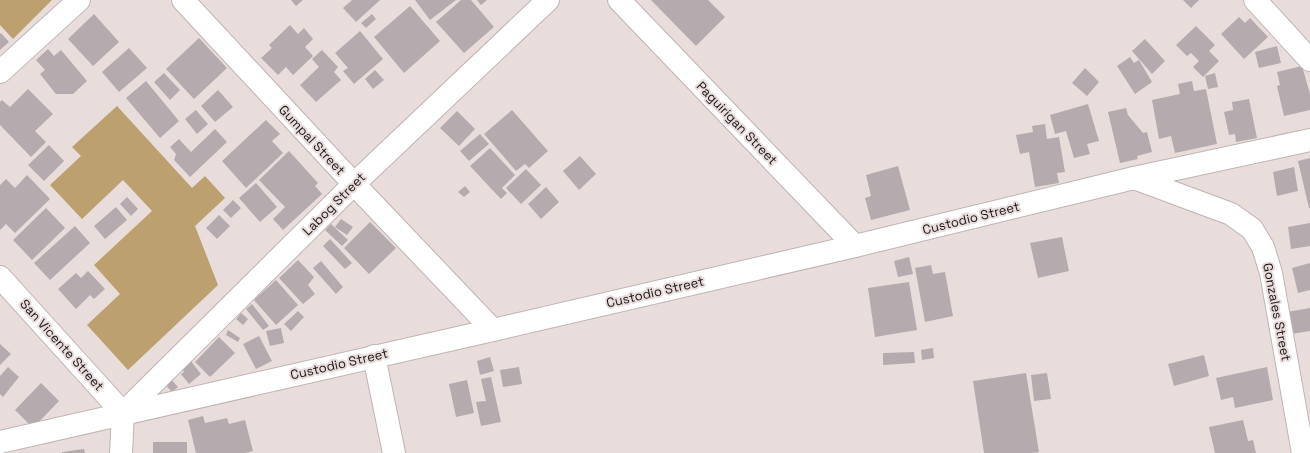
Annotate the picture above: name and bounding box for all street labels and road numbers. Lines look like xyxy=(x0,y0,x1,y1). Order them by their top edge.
street label: Paguirigan Street xyxy=(693,78,781,168)
street label: Gumpal Street xyxy=(275,101,349,179)
street label: Labog Street xyxy=(299,169,369,239)
street label: Custodio Street xyxy=(921,198,1021,238)
street label: Gonzales Street xyxy=(1259,261,1295,363)
street label: Custodio Street xyxy=(605,273,705,311)
street label: San Vicente Street xyxy=(16,296,108,394)
street label: Custodio Street xyxy=(289,345,389,383)

